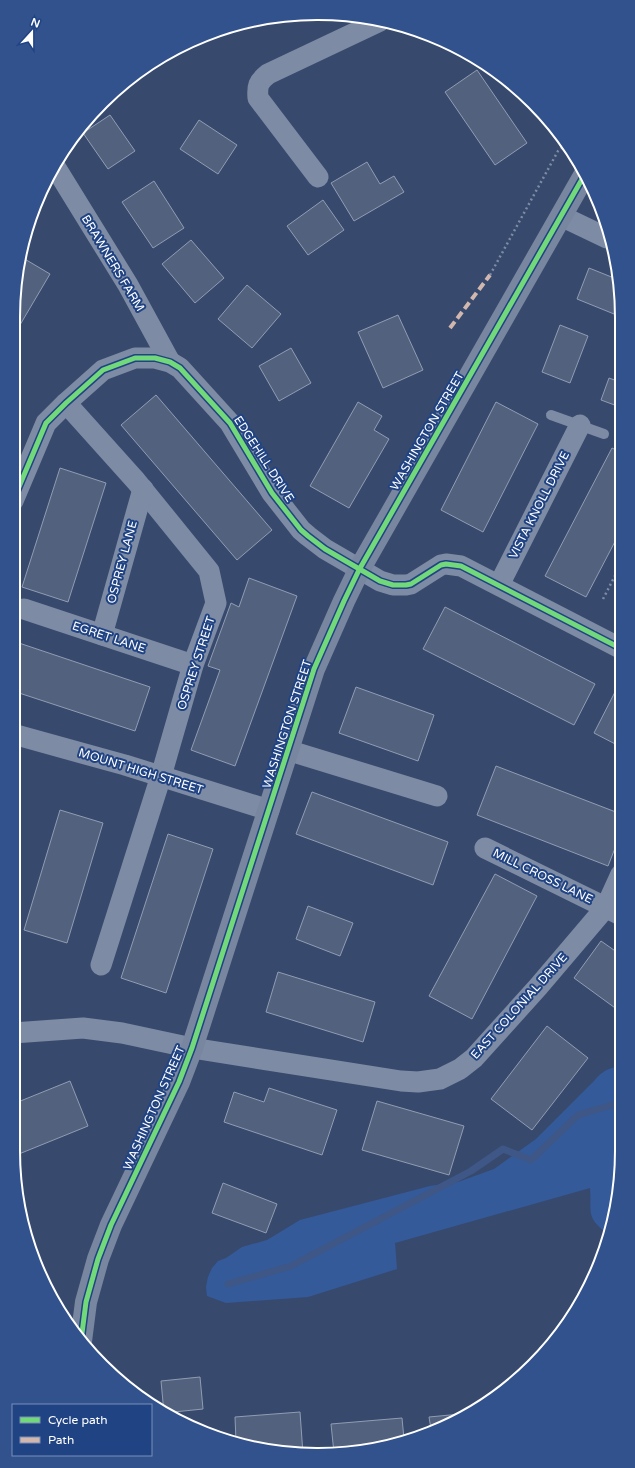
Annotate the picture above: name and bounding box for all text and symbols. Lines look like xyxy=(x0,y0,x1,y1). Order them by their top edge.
north arrow xyxy=(12,12,52,52)
text: N xyxy=(29,15,42,31)
street label: BRAWNERS FARM xyxy=(79,212,147,314)
street label: WASHINGTON STREET xyxy=(387,369,467,493)
street label: EDGEHILL DRIVE xyxy=(231,413,297,505)
street label: VISTA KNOLL DRIVE xyxy=(506,449,572,561)
street label: OSPREY LANE xyxy=(104,519,140,605)
street label: OSPREY STREET xyxy=(174,614,218,712)
street label: EGRET LANE xyxy=(71,619,148,656)
street label: WASHINGTON STREET xyxy=(260,657,315,790)
street label: MOUNT HIGH STREET xyxy=(77,745,206,797)
street label: MILL CROSS LANE xyxy=(491,846,596,906)
street label: EAST COLONIAL DRIVE xyxy=(468,950,570,1062)
street label: WASHINGTON STREET xyxy=(120,1043,188,1172)
legend xyxy=(12,1404,152,1456)
text: Cycle path xyxy=(48,1413,107,1427)
text: Path xyxy=(48,1433,74,1447)

